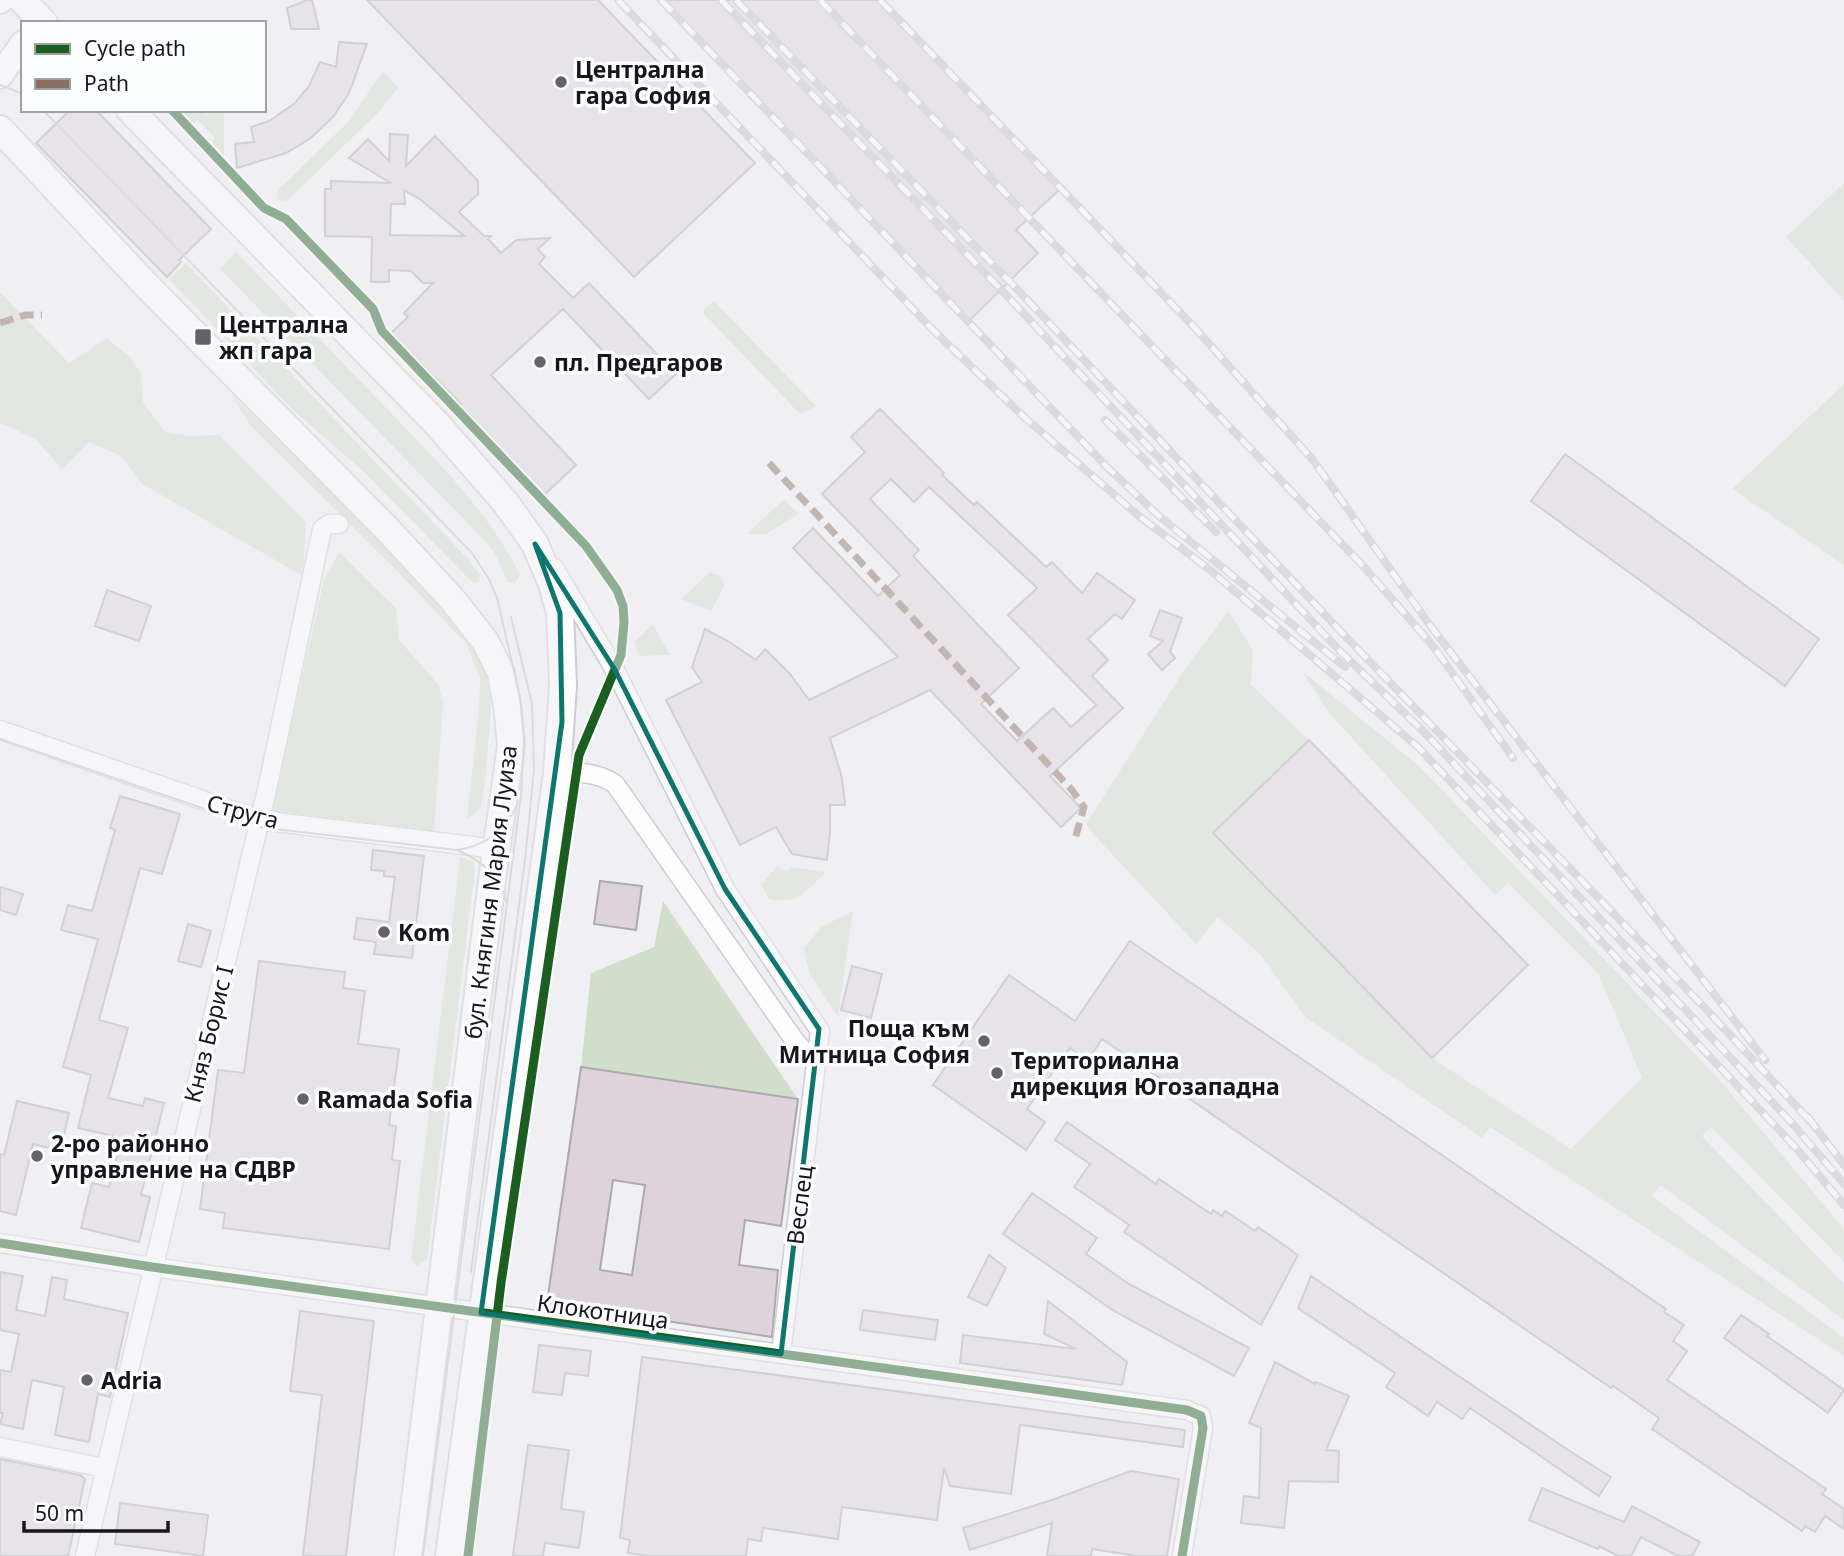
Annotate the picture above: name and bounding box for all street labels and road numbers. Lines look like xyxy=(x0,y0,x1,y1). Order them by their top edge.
street label: бул. Княгиня Мария Луиза xyxy=(456,743,524,1041)
street label: Струга xyxy=(203,786,283,836)
street label: Княз Борис I xyxy=(176,962,240,1106)
street label: Веслец xyxy=(778,1164,820,1246)
street label: Клокотница xyxy=(535,1286,671,1336)

